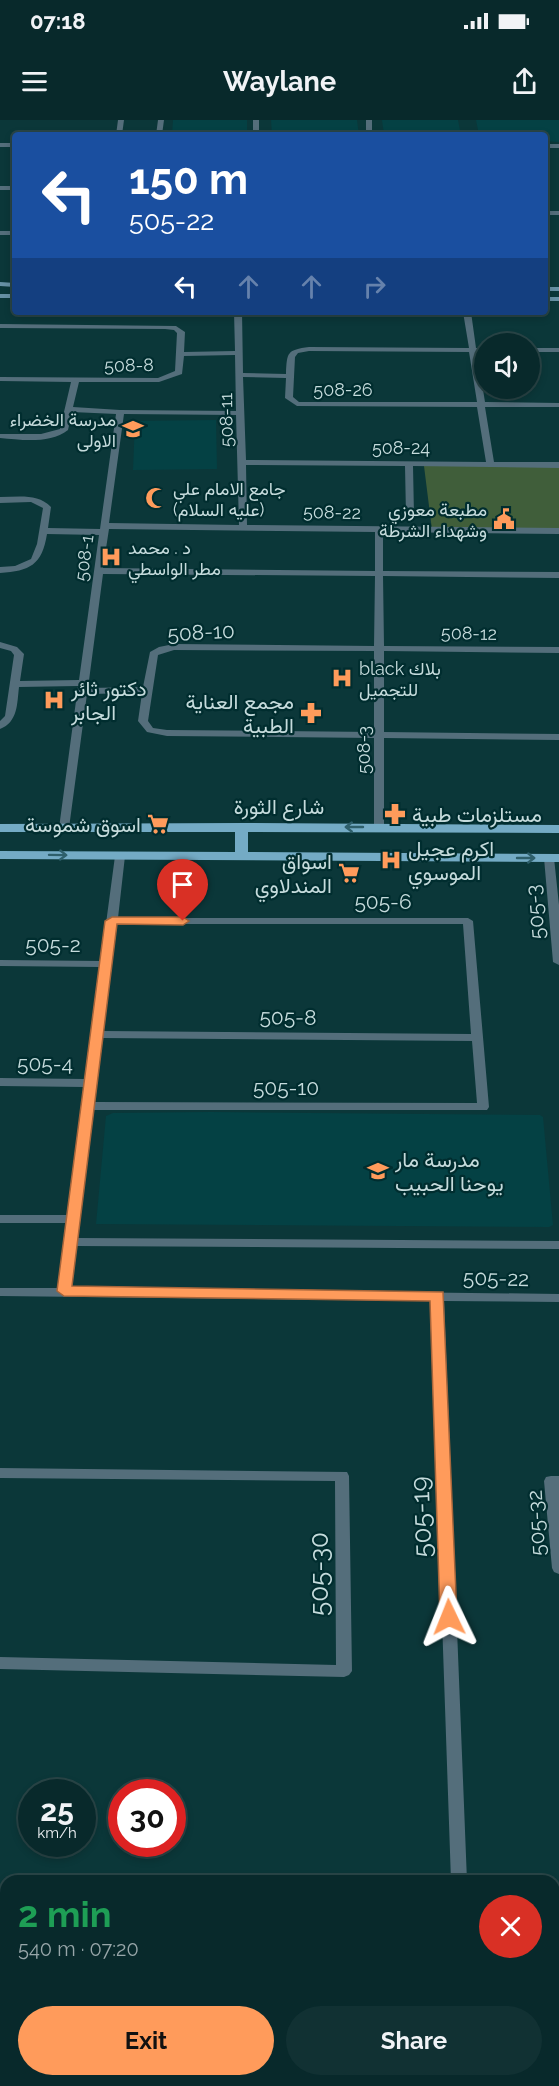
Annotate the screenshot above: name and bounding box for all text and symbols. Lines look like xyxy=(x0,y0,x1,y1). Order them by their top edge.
text: 07:18 xyxy=(30,8,85,34)
icon: menu xyxy=(18,65,51,98)
icon: share xyxy=(508,65,541,98)
text: Waylane xyxy=(223,66,336,97)
text: 150 m xyxy=(129,155,248,204)
icon: left xyxy=(30,156,108,234)
text: 505-22 xyxy=(129,205,214,236)
icon: left xyxy=(169,270,202,303)
icon: ahead xyxy=(232,270,265,303)
icon: ahead xyxy=(295,270,328,303)
icon: right xyxy=(358,270,391,303)
map controls xyxy=(474,333,540,399)
button: sound xyxy=(474,333,540,399)
street label: 508-8 xyxy=(104,354,154,376)
street label: 508-26 xyxy=(313,379,373,400)
street label: 508-11 xyxy=(215,392,237,447)
place label: مدرسة الخضراء الاولى xyxy=(10,409,116,452)
school or university icon: مدرسة الخضراء الاولى xyxy=(121,417,145,441)
street label: 508-24 xyxy=(372,437,430,458)
place label: جامع الامام علي (عليه السلام) xyxy=(173,478,286,522)
mosque icon: جامع الامام علي (عليه السلام) xyxy=(144,486,168,510)
place label: مطبعة معوزي وشهداء الشرطة xyxy=(379,499,487,542)
street label: 508-22 xyxy=(303,501,361,523)
public building icon: مطبعة معوزي وشهداء الشرطة xyxy=(492,507,516,531)
street label: 508-1 xyxy=(70,533,98,583)
place label: د . محمد مطر الواسطي xyxy=(128,537,221,584)
hospital icon: د . محمد مطر الواسطي xyxy=(99,545,123,569)
street label: 508-10 xyxy=(167,618,235,646)
street label: 508-12 xyxy=(441,622,497,644)
place label: black بلاك للتجميل xyxy=(359,658,441,701)
hospital icon: black بلاك للتجميل xyxy=(330,666,354,690)
place label: دكتور ثائر الجابر xyxy=(70,676,147,726)
hospital icon: دكتور ثائر الجابر xyxy=(42,688,66,712)
place label: مجمع العناية الطبية xyxy=(186,689,294,738)
pharmacy icon: مجمع العناية الطبية xyxy=(299,701,323,725)
street label: 508-3 xyxy=(353,726,374,774)
street label: شارع الثورة xyxy=(234,794,324,821)
pharmacy icon: مستلزمات طبية xyxy=(383,802,407,826)
place label: مستلزمات طبية xyxy=(412,802,542,828)
place label: اسوق شموسة xyxy=(25,812,141,838)
supermarket icon: اسوق شموسة xyxy=(146,812,170,836)
one-way arrow xyxy=(344,821,364,833)
place label: اكرم عجيل الموسوي xyxy=(408,836,494,890)
hospital icon: اكرم عجيل الموسوي xyxy=(379,848,403,872)
one-way arrow xyxy=(48,849,68,861)
place label: اسواق المندلاوي xyxy=(255,849,332,903)
one-way arrow xyxy=(516,852,536,864)
pin xyxy=(157,859,208,921)
supermarket icon: اسواق المندلاوي xyxy=(337,861,361,885)
icon: arrive xyxy=(166,868,199,901)
street label: 505-3 xyxy=(520,884,550,940)
street label: 505-6 xyxy=(354,889,412,914)
street label: 505-2 xyxy=(25,932,81,957)
street label: 505-8 xyxy=(259,1004,317,1030)
street label: 505-4 xyxy=(17,1051,73,1076)
street label: 505-10 xyxy=(253,1075,319,1100)
place label: مدرسة مار يوحنا الحبيب xyxy=(394,1147,504,1197)
school or university icon: مدرسة مار يوحنا الحبيب xyxy=(366,1159,390,1183)
street label: 505-22 xyxy=(463,1265,529,1291)
street label: 505-19 xyxy=(405,1476,437,1558)
street label: 505-32 xyxy=(522,1489,550,1557)
street label: 505-30 xyxy=(304,1532,334,1616)
position arrow xyxy=(417,1585,481,1649)
speed limit sign: 30 xyxy=(108,1779,186,1857)
text: 25 xyxy=(40,1793,74,1828)
text: km/h xyxy=(37,1824,77,1842)
text: 2 min xyxy=(18,1893,111,1935)
button: close xyxy=(479,1895,542,1958)
text: 540 m · 07:20 xyxy=(18,1937,139,1961)
button: Exit xyxy=(18,2006,274,2075)
button: Share xyxy=(286,2006,542,2075)

